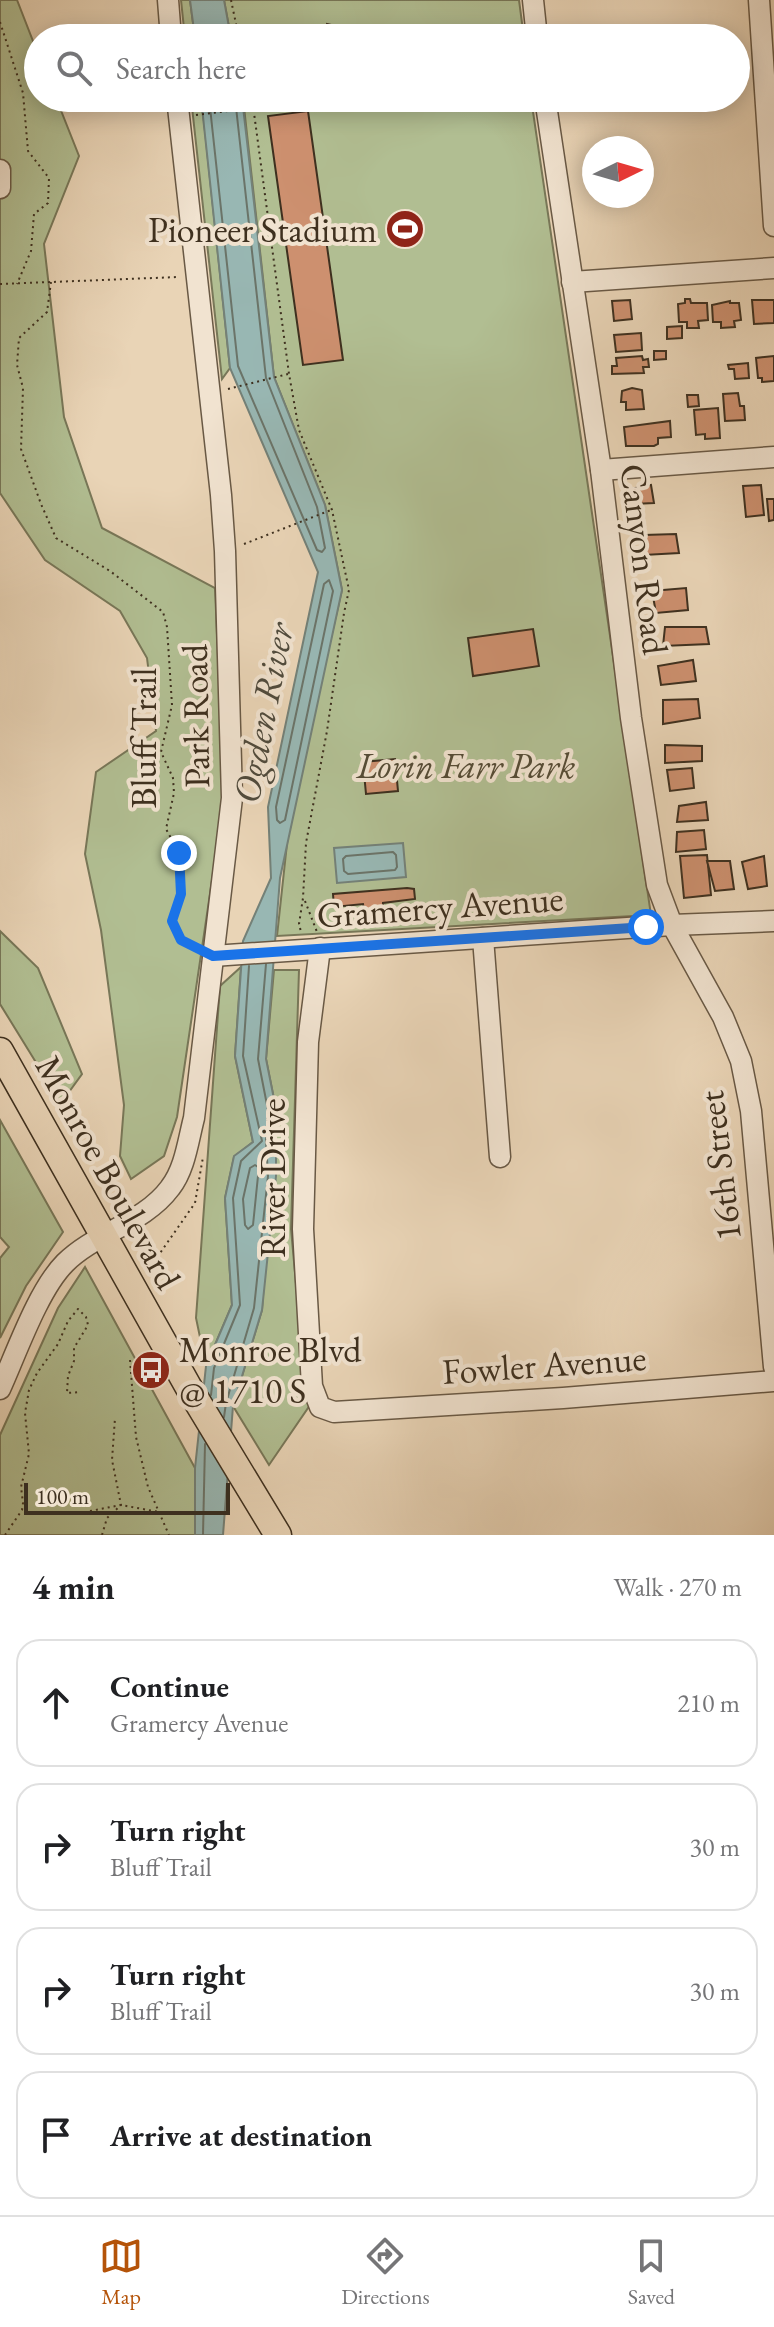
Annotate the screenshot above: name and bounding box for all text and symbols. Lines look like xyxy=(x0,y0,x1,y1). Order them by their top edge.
search box xyxy=(24,24,750,112)
icon: search xyxy=(52,46,96,90)
text: Search here xyxy=(116,49,246,88)
north arrow xyxy=(582,136,654,208)
place label: Pioneer Stadium xyxy=(148,206,377,253)
sports icon: Pioneer Stadium xyxy=(384,208,426,250)
street label: Canyon Road xyxy=(609,461,680,658)
water label: Ogden River xyxy=(221,617,304,807)
street label: Park Road xyxy=(171,643,220,788)
street label: Bluff Trail xyxy=(120,667,167,809)
park label: Lorin Farr Park xyxy=(356,742,575,789)
route end xyxy=(161,835,197,871)
street label: Gramercy Avenue xyxy=(315,874,565,939)
route start xyxy=(628,909,664,945)
street label: Monroe Boulevard xyxy=(25,1047,193,1298)
street label: 16th Street xyxy=(687,1088,752,1244)
street label: River Drive xyxy=(249,1098,296,1258)
place label: Monroe Blvd @ 1710 S xyxy=(179,1326,362,1414)
street label: Fowler Avenue xyxy=(440,1334,648,1395)
bus stop icon: Monroe Blvd @ 1710 S xyxy=(130,1349,172,1391)
scale bar xyxy=(24,1479,230,1515)
text: 100 m xyxy=(36,1482,89,1511)
text: 4 min xyxy=(32,1565,115,1609)
text: Walk · 270 m xyxy=(614,1570,742,1604)
text: Continue xyxy=(110,1667,229,1706)
icon: ahead xyxy=(34,1681,78,1725)
text: 210 m xyxy=(677,1686,740,1720)
text: Gramercy Avenue xyxy=(110,1706,288,1740)
text: Turn right xyxy=(110,1811,246,1850)
icon: right xyxy=(34,1825,78,1869)
text: 30 m xyxy=(690,1830,740,1864)
text: Bluff Trail xyxy=(110,1850,212,1884)
text: Turn right xyxy=(110,1955,246,1994)
icon: right xyxy=(34,1969,78,2013)
text: 30 m xyxy=(690,1974,740,2008)
text: Bluff Trail xyxy=(110,1994,212,2028)
icon: arrive xyxy=(34,2113,78,2157)
text: Arrive at destination xyxy=(110,2116,372,2155)
tab: Map xyxy=(99,2234,143,2311)
tab: Directions xyxy=(341,2234,430,2311)
tab: Saved xyxy=(628,2234,675,2311)

